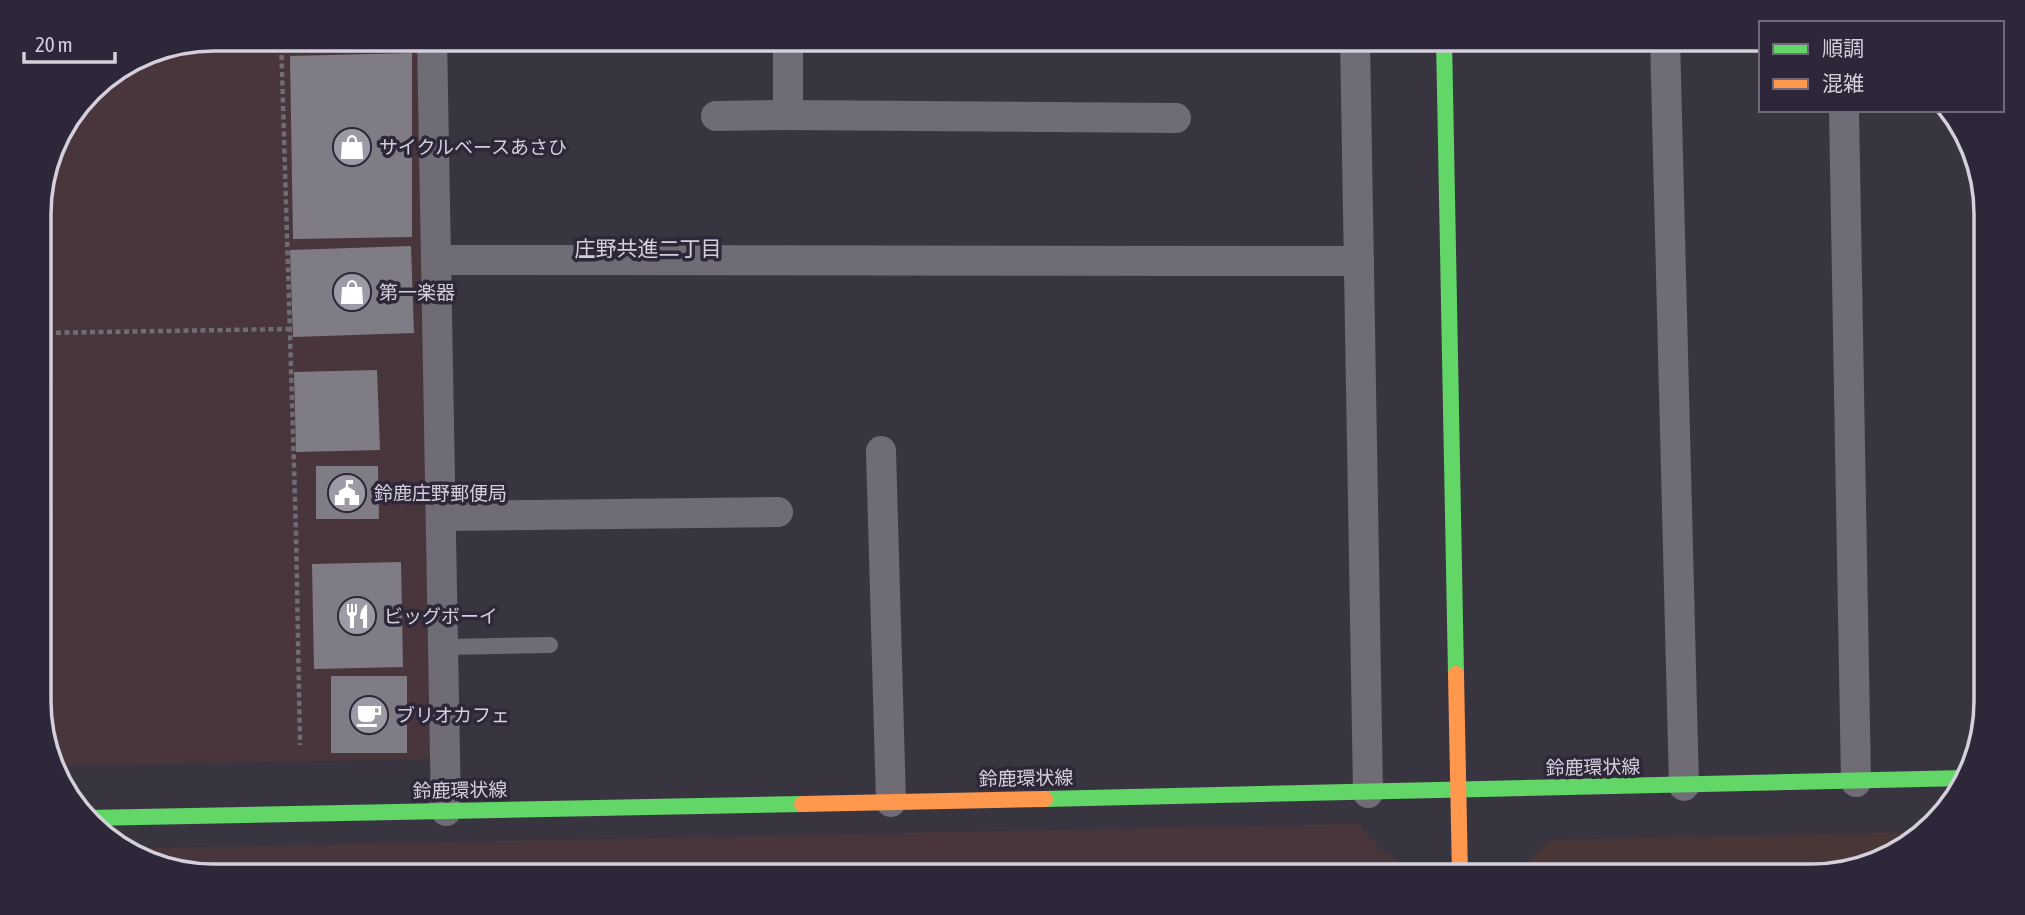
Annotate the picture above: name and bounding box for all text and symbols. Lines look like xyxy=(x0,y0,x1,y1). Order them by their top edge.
scale bar xyxy=(24,21,116,65)
legend xyxy=(1759,21,2004,112)
text: 20 m xyxy=(35,32,73,56)
text: 順調 xyxy=(1822,36,1864,60)
text: 混雑 xyxy=(1822,71,1864,95)
shop icon: サイクルベースあさひ xyxy=(331,126,373,168)
place label: サイクルベースあさひ xyxy=(379,136,567,158)
district label: 庄野共進二丁目 xyxy=(575,236,722,260)
shop icon: 第一楽器 xyxy=(331,271,373,313)
place label: 第一楽器 xyxy=(379,281,455,303)
public building icon: 鈴鹿庄野郵便局 xyxy=(326,472,368,514)
place label: 鈴鹿庄野郵便局 xyxy=(374,482,507,504)
restaurant icon: ビッグボーイ xyxy=(336,595,378,637)
place label: ビッグボーイ xyxy=(384,605,498,627)
cafe icon: ブリオカフェ xyxy=(348,694,390,736)
place label: ブリオカフェ xyxy=(396,704,510,726)
street label: 鈴鹿環状線 xyxy=(1545,755,1641,779)
street label: 鈴鹿環状線 xyxy=(978,766,1074,790)
street label: 鈴鹿環状線 xyxy=(412,778,508,802)

